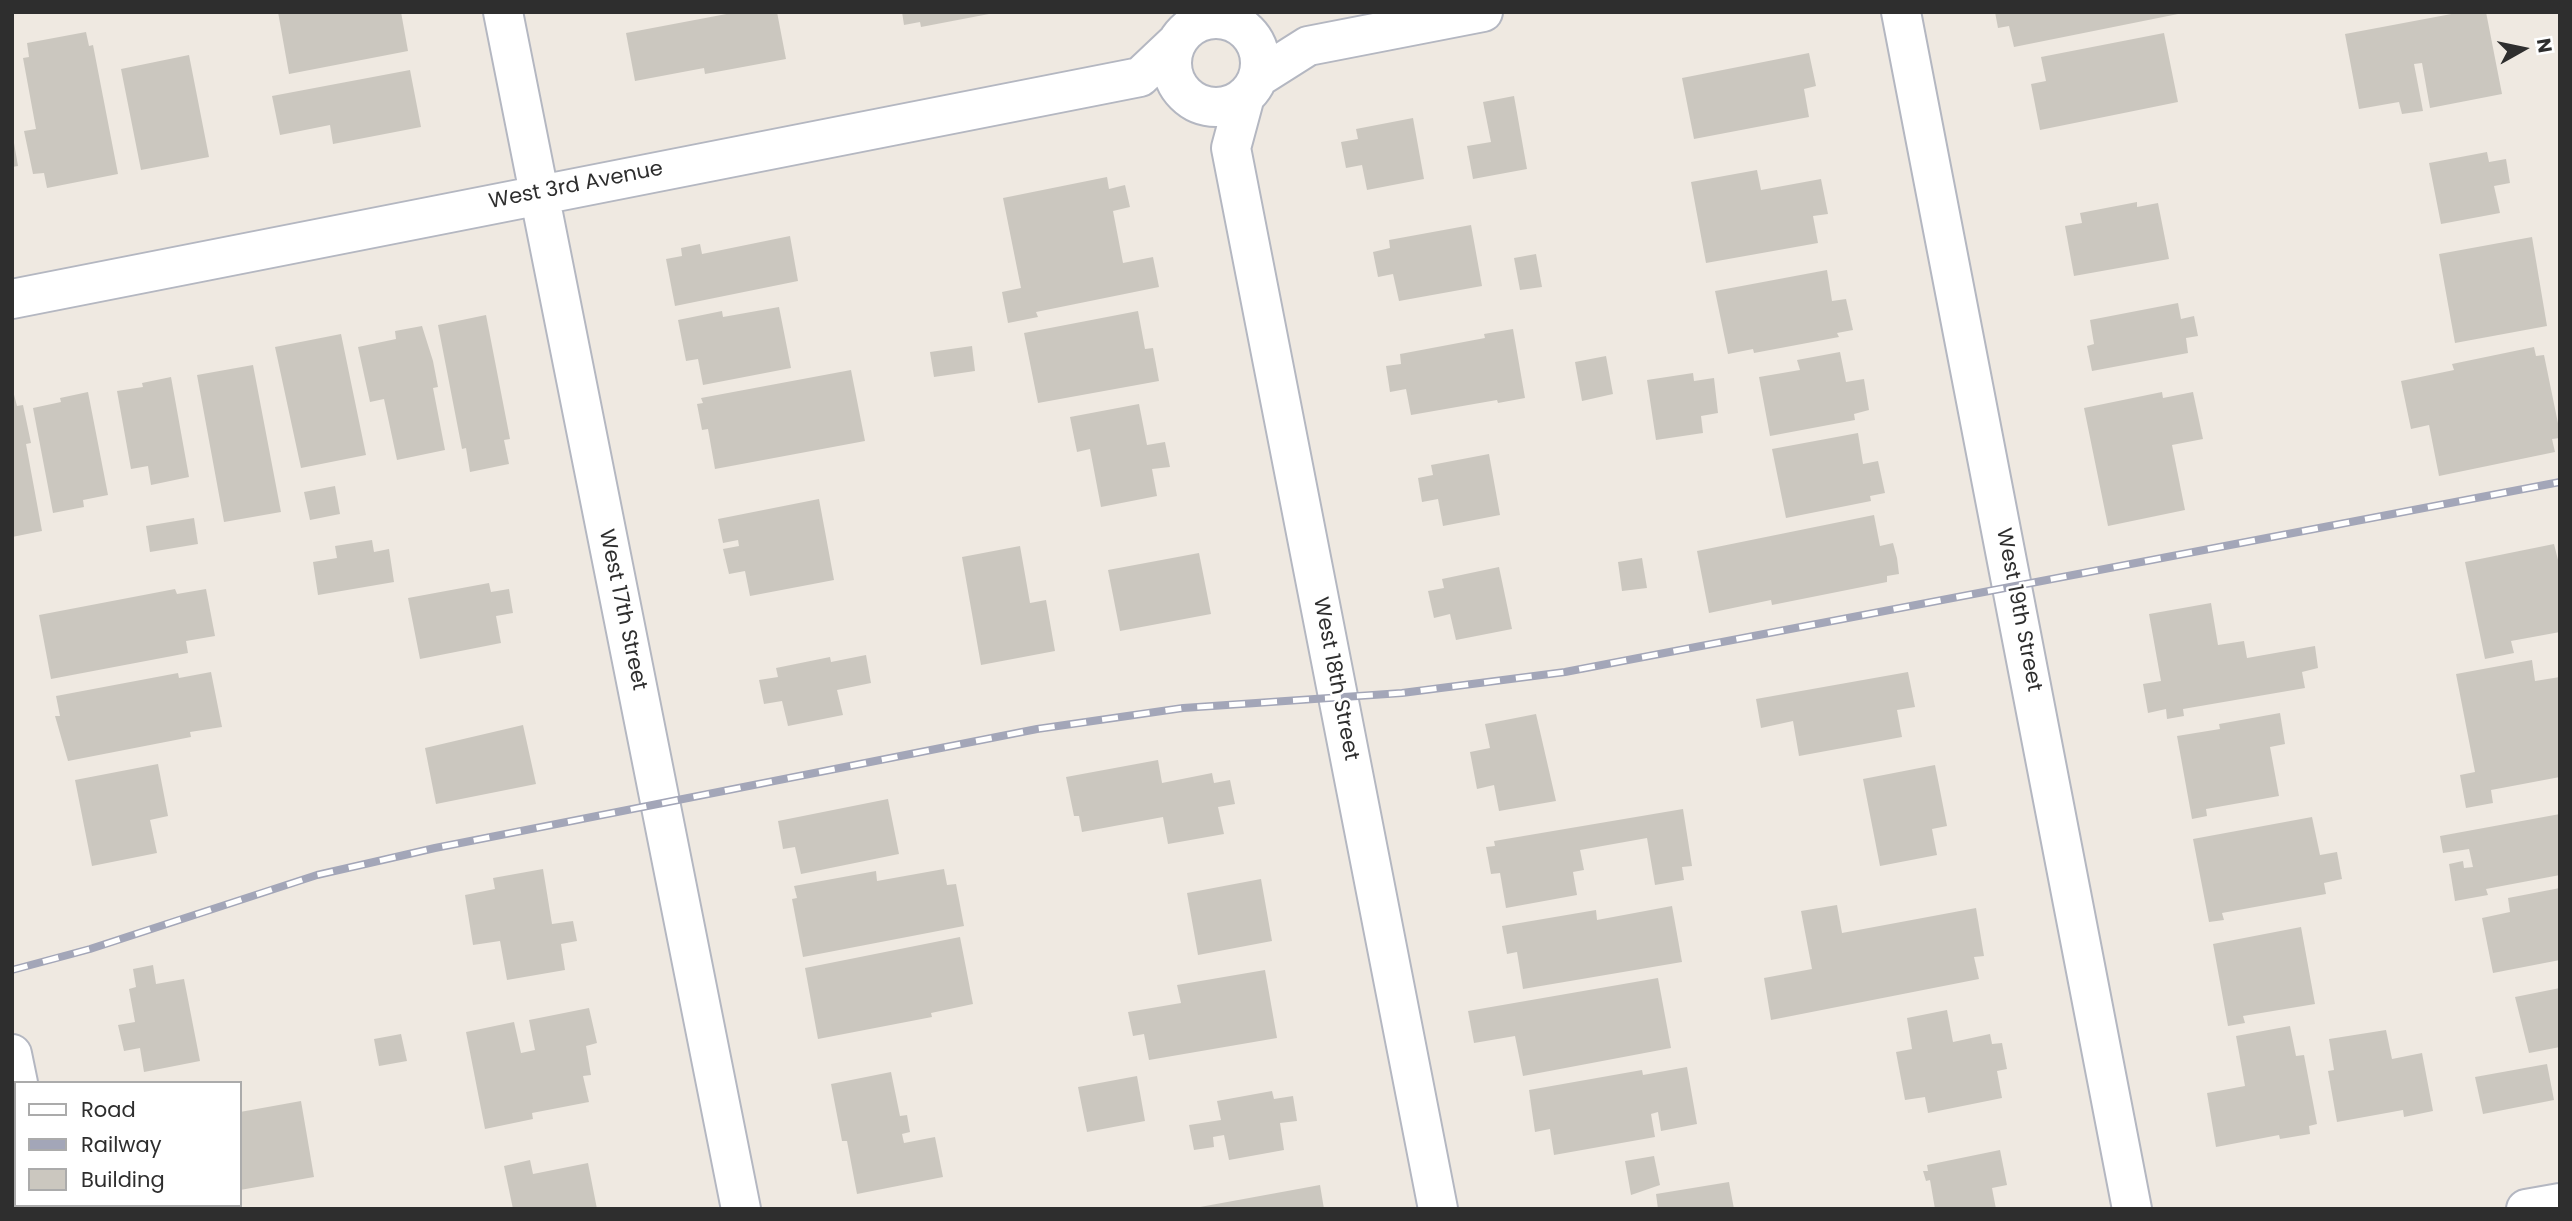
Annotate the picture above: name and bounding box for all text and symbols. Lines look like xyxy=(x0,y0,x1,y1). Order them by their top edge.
north arrow xyxy=(2488,14,2558,84)
text: N xyxy=(2530,36,2559,55)
street label: West 3rd Avenue xyxy=(487,157,665,215)
street label: West 19th Street xyxy=(1990,526,2046,694)
street label: West 17th Street xyxy=(593,527,651,693)
street label: West 18th Street xyxy=(1307,595,1363,763)
legend xyxy=(14,1081,242,1207)
text: Road xyxy=(81,1095,136,1124)
text: Railway xyxy=(81,1130,162,1159)
text: Building xyxy=(81,1165,165,1194)

